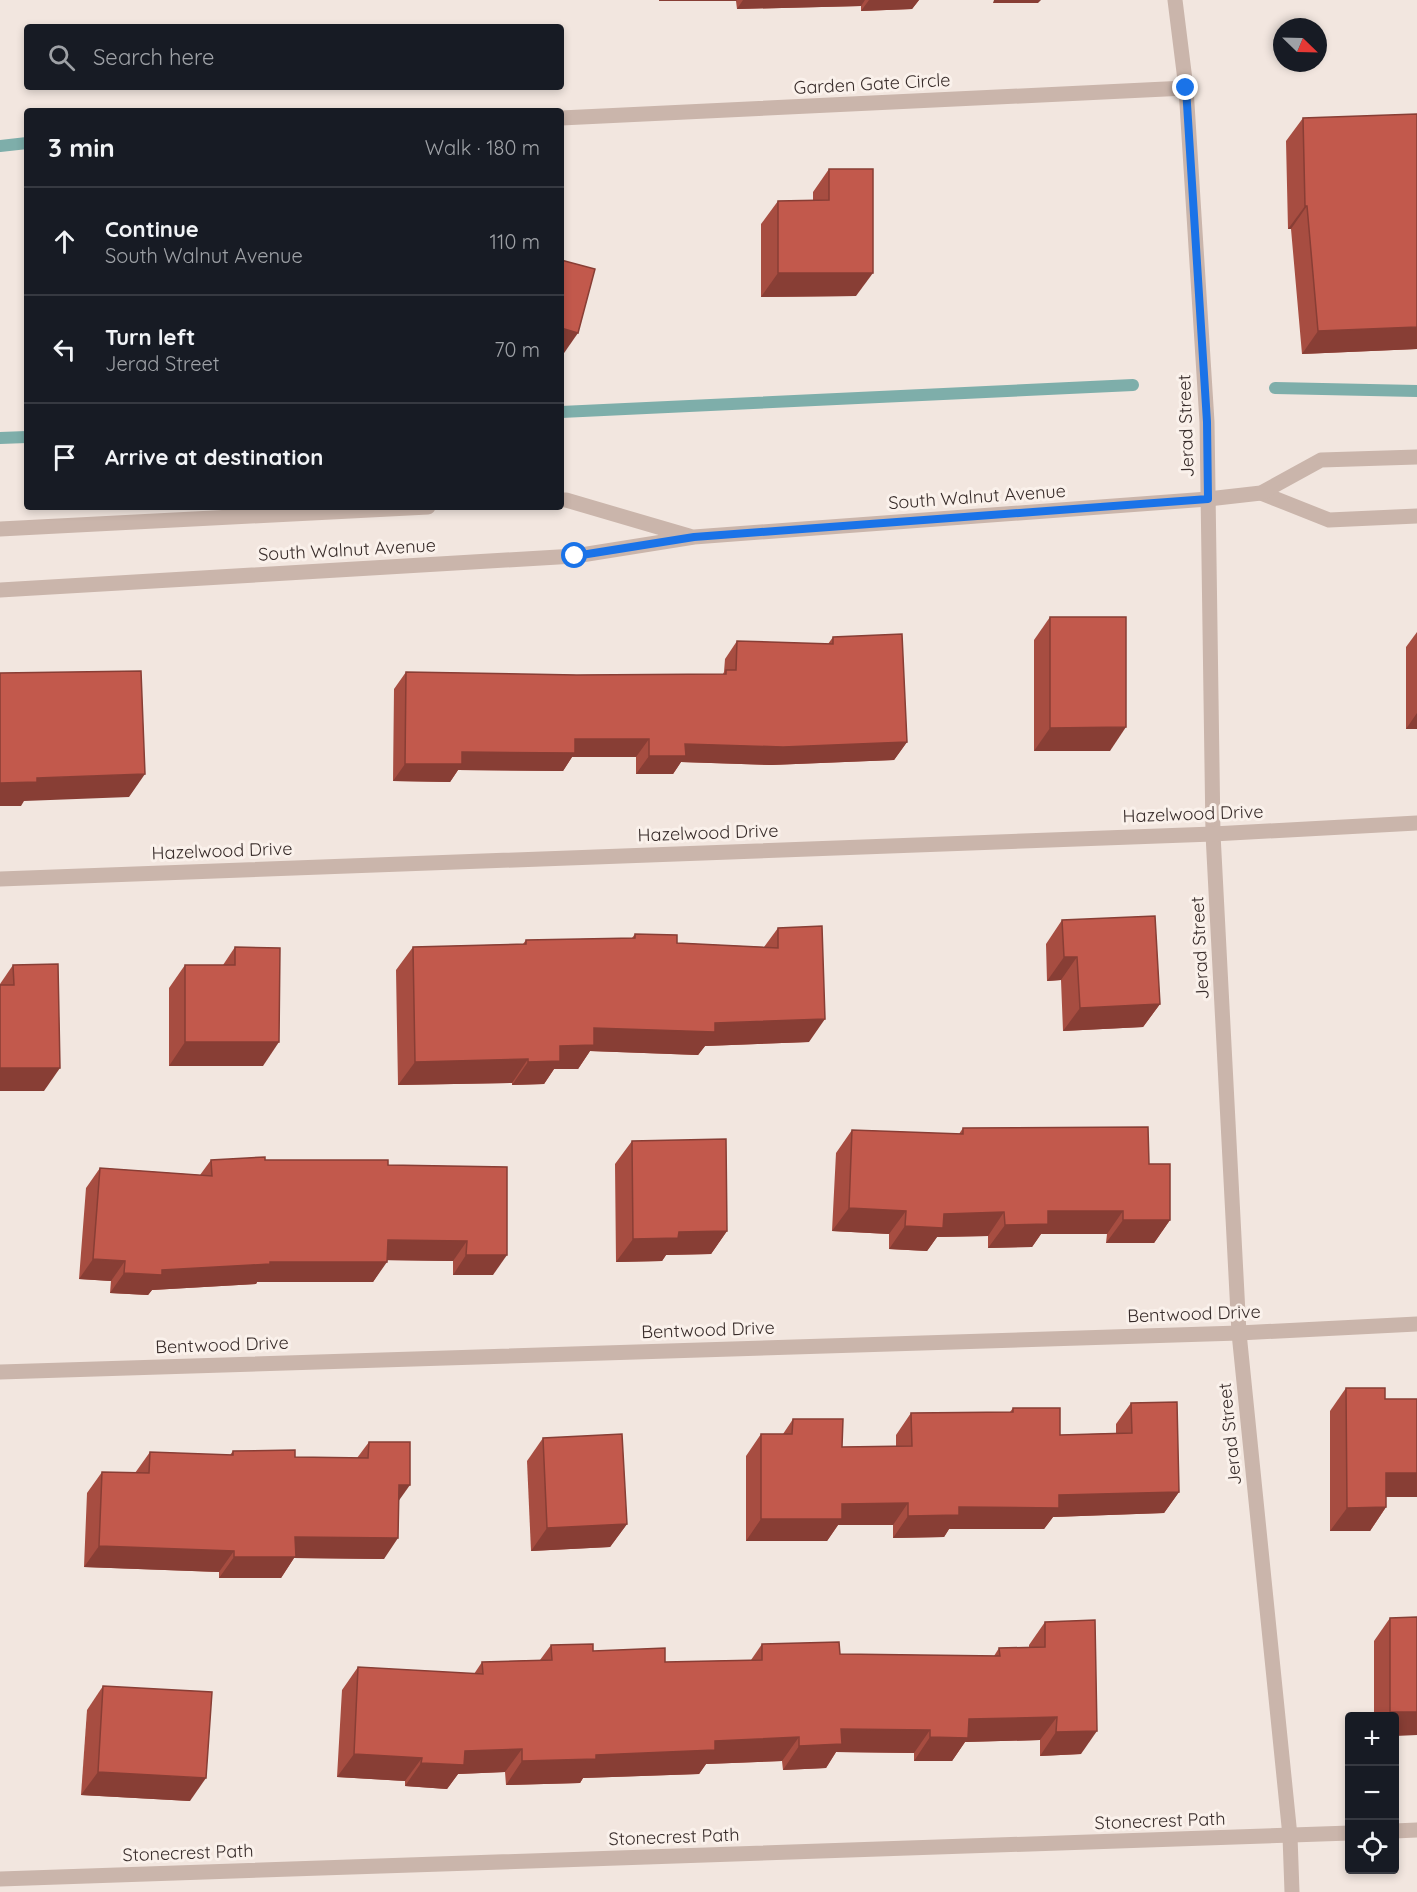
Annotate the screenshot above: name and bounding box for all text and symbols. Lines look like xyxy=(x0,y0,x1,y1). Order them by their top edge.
north arrow xyxy=(1273,18,1327,72)
search box xyxy=(24,24,564,90)
icon: search xyxy=(45,41,78,74)
text: Search here xyxy=(93,43,214,71)
street label: Garden Gate Circle xyxy=(793,68,951,99)
route end xyxy=(1172,74,1198,100)
text: 3 min xyxy=(48,131,115,164)
text: Walk · 180 m xyxy=(425,135,540,160)
text: Continue xyxy=(105,215,199,243)
icon: ahead xyxy=(48,225,81,258)
text: 110 m xyxy=(490,229,540,254)
text: South Walnut Avenue xyxy=(105,243,303,268)
text: Turn left xyxy=(105,323,195,351)
icon: left xyxy=(48,333,81,366)
text: 70 m xyxy=(494,337,540,362)
text: Jerad Street xyxy=(105,351,220,376)
street label: Jerad Street xyxy=(1172,374,1199,478)
icon: arrive xyxy=(48,441,81,474)
text: Arrive at destination xyxy=(105,443,323,471)
street label: South Walnut Avenue xyxy=(887,479,1067,514)
street label: South Walnut Avenue xyxy=(258,533,436,566)
route start xyxy=(561,542,587,568)
street label: Hazelwood Drive xyxy=(1122,800,1264,827)
street label: Hazelwood Drive xyxy=(637,819,779,846)
street label: Hazelwood Drive xyxy=(151,837,293,864)
street label: Jerad Street xyxy=(1185,896,1214,1000)
street label: Bentwood Drive xyxy=(1127,1300,1261,1327)
street label: Bentwood Drive xyxy=(641,1316,775,1343)
street label: Bentwood Drive xyxy=(155,1331,289,1358)
street label: Jerad Street xyxy=(1213,1382,1246,1487)
map controls xyxy=(1345,1712,1399,1874)
button: + xyxy=(1345,1712,1399,1766)
button: − xyxy=(1345,1766,1399,1820)
street label: Stonecrest Path xyxy=(1094,1807,1226,1834)
button: locate xyxy=(1345,1820,1399,1874)
street label: Stonecrest Path xyxy=(608,1823,740,1850)
street label: Stonecrest Path xyxy=(122,1839,254,1866)

